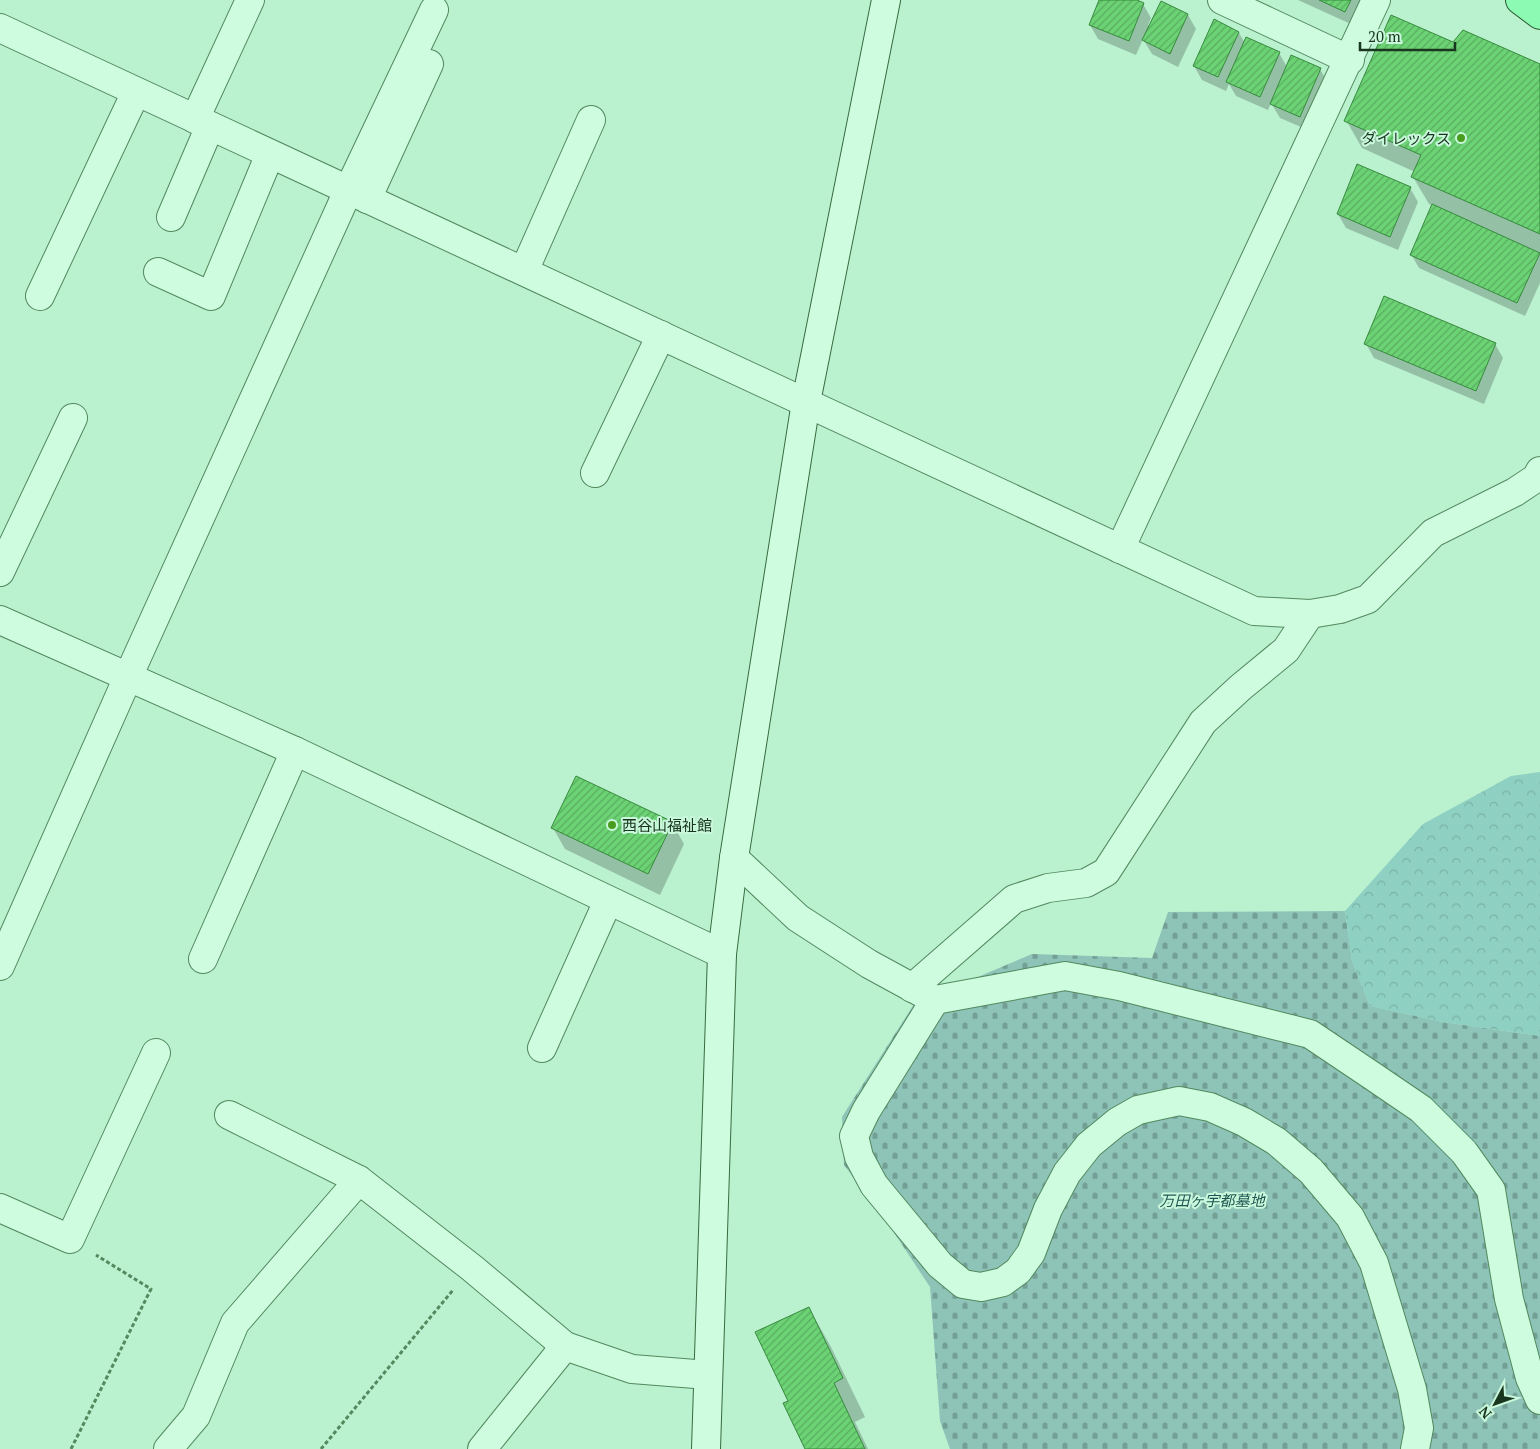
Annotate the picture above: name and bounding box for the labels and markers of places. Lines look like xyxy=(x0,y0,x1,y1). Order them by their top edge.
place label: ダイレックス xyxy=(1361,128,1451,148)
marker: ダイレックス xyxy=(1455,132,1467,144)
place label: 西谷山福祉館 xyxy=(622,815,712,835)
marker: 西谷山福祉館 xyxy=(606,819,618,831)

